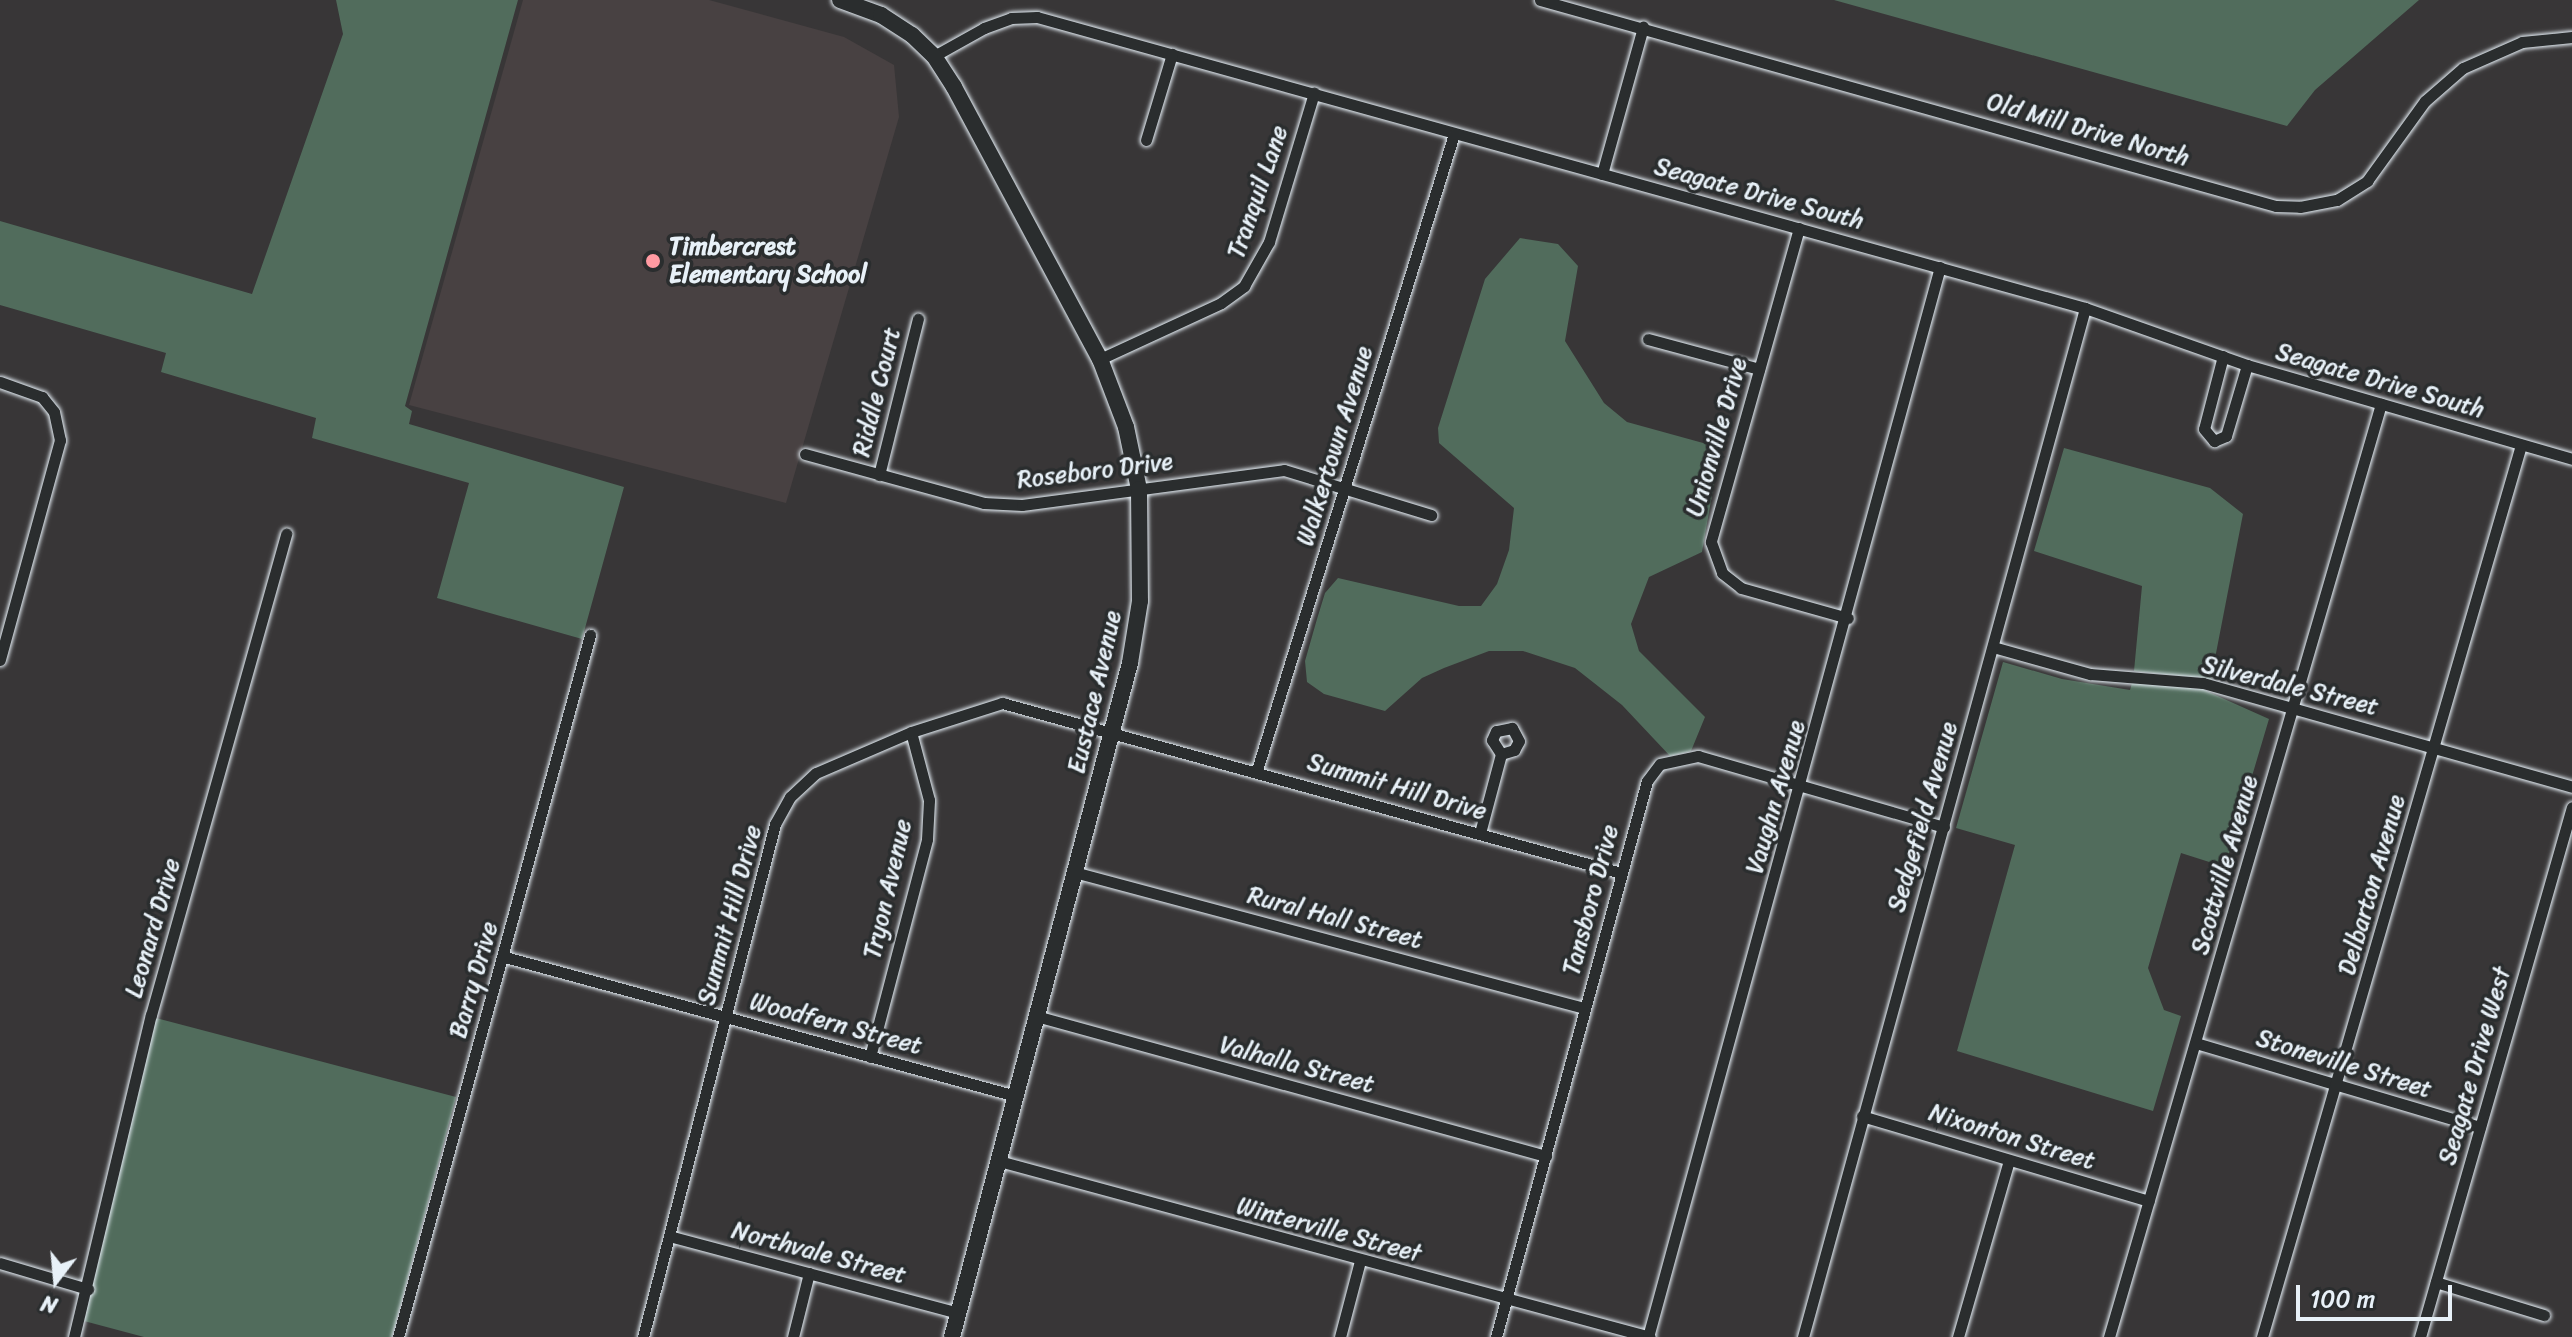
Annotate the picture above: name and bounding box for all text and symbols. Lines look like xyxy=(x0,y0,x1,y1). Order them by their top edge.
street label: Old Mill Drive North xyxy=(1983,87,2193,173)
street label: Tranquil Lane xyxy=(1222,122,1294,262)
street label: Seagate Drive South xyxy=(1651,152,1867,236)
place label: Timbercrest Elementary School xyxy=(669,233,867,289)
marker: Timbercrest Elementary School xyxy=(644,252,662,270)
street label: Riddle Court xyxy=(847,324,907,460)
street label: Seagate Drive South xyxy=(2272,337,2488,425)
street label: Walkertown Avenue xyxy=(1291,343,1379,549)
street label: Unionville Drive xyxy=(1680,354,1754,520)
street label: Roseboro Drive xyxy=(1015,447,1175,495)
street label: Eustace Avenue xyxy=(1062,608,1128,776)
street label: Silverdale Street xyxy=(2198,650,2382,722)
street label: Vaughn Avenue xyxy=(1740,717,1812,877)
street label: Sedgefield Avenue xyxy=(1882,719,1964,915)
street label: Summit Hill Drive xyxy=(1304,748,1490,826)
street label: Scottville Avenue xyxy=(2186,772,2264,958)
street label: Delbarton Avenue xyxy=(2332,791,2412,979)
street label: Tryon Avenue xyxy=(858,817,918,961)
street label: Summit Hill Drive xyxy=(692,822,768,1008)
street label: Tansboro Drive xyxy=(1557,822,1625,978)
street label: Leonard Drive xyxy=(119,855,187,1001)
street label: Rural Hall Street xyxy=(1244,881,1426,955)
street label: Barry Drive xyxy=(444,918,504,1042)
street label: Seagate Drive West xyxy=(2433,963,2517,1169)
street label: Woodfern Street xyxy=(747,987,925,1061)
street label: Stoneville Street xyxy=(2252,1024,2436,1104)
street label: Valhalla Street xyxy=(1217,1031,1377,1099)
street label: Nixonton Street xyxy=(1926,1098,2098,1176)
street label: Winterville Street xyxy=(1233,1191,1425,1269)
street label: Northvale Street xyxy=(729,1216,909,1290)
north arrow xyxy=(16,1241,96,1321)
scale bar xyxy=(2300,1269,2456,1319)
text: 100 m xyxy=(2310,1278,2375,1320)
text: N xyxy=(37,1284,62,1325)

